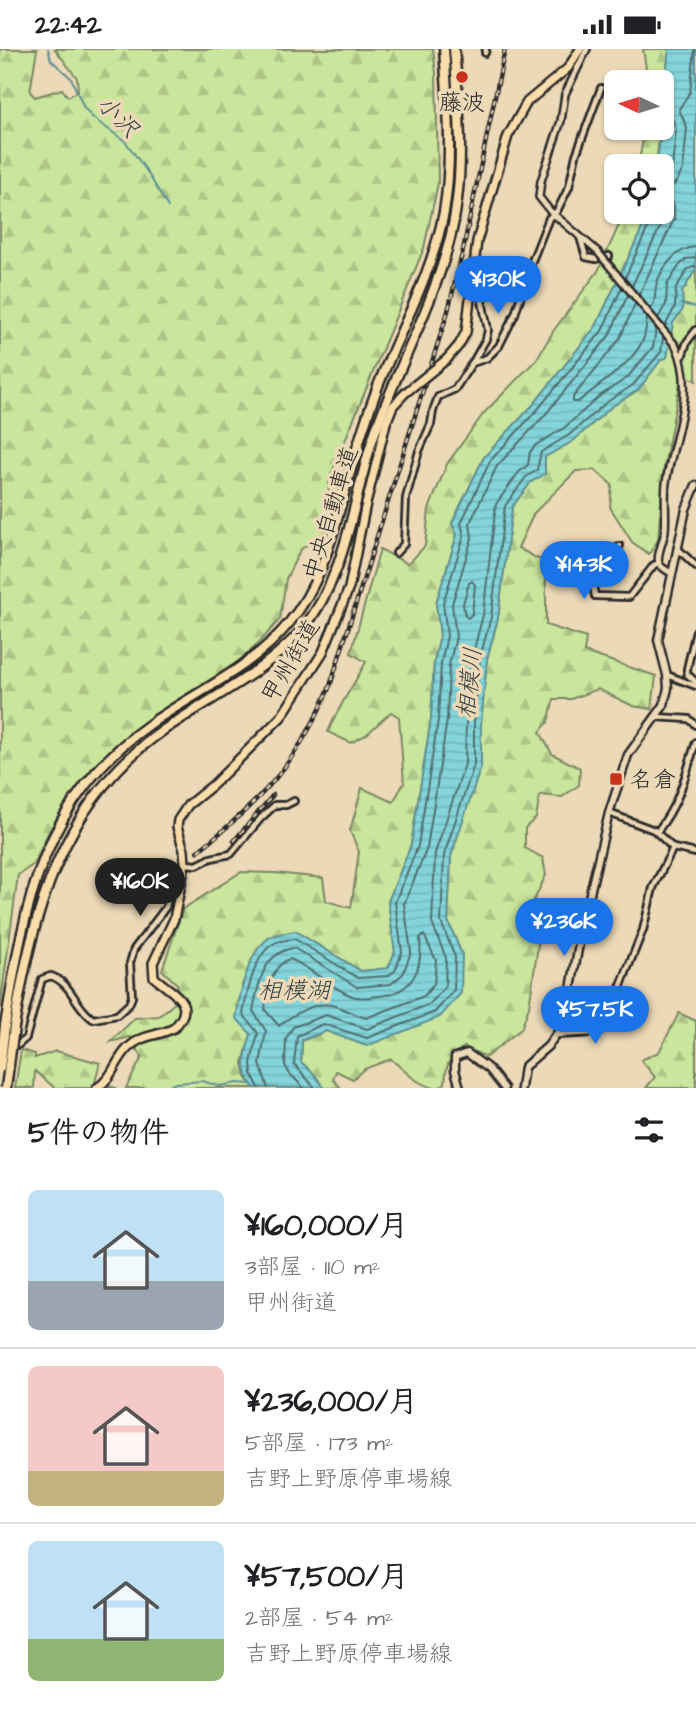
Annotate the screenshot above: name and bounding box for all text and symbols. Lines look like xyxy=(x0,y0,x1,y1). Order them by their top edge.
text: 22:42 xyxy=(35,7,102,43)
marker: 藤波 xyxy=(454,69,470,85)
north arrow xyxy=(604,70,674,140)
map controls xyxy=(604,70,674,224)
place label: 藤波 xyxy=(439,87,485,119)
water label: 小沢 xyxy=(88,88,147,146)
button: locate xyxy=(604,154,674,224)
pin: ¥130K xyxy=(449,257,547,316)
text: ¥130K xyxy=(470,263,526,295)
street label: 中央自動車道 xyxy=(295,443,366,584)
pin: ¥143K xyxy=(535,541,633,601)
text: ¥143K xyxy=(556,548,612,580)
street label: 甲州街道 xyxy=(254,614,328,709)
water label: 相模川 xyxy=(449,646,491,721)
place label: 名倉 xyxy=(630,764,676,796)
marker: 名倉 xyxy=(608,771,624,787)
pin: ¥160K xyxy=(91,859,189,918)
text: ¥160K xyxy=(111,865,169,897)
pin: ¥236K xyxy=(515,899,613,958)
text: ¥236K xyxy=(531,905,597,937)
water label: 相模湖 xyxy=(258,974,332,1008)
pin: ¥57.5K xyxy=(538,986,652,1046)
text: ¥57.5K xyxy=(557,993,633,1025)
icon: filters xyxy=(630,1111,668,1149)
text: 5件の物件 xyxy=(28,1112,169,1154)
text: ¥160,000/月 xyxy=(245,1205,408,1247)
icon: home xyxy=(84,1218,168,1302)
text: 3部屋 · 110 m² xyxy=(245,1251,380,1283)
text: 甲州街道 xyxy=(245,1287,337,1319)
text: ¥236,000/月 xyxy=(245,1381,418,1423)
icon: home xyxy=(84,1394,168,1478)
text: 5部屋 · 173 m² xyxy=(245,1427,393,1459)
text: 吉野上野原停車場線 xyxy=(245,1463,452,1495)
text: ¥57,500/月 xyxy=(245,1556,409,1598)
icon: home xyxy=(84,1569,168,1653)
text: 2部屋 · 54 m² xyxy=(245,1602,394,1634)
text: 吉野上野原停車場線 xyxy=(245,1638,452,1670)

